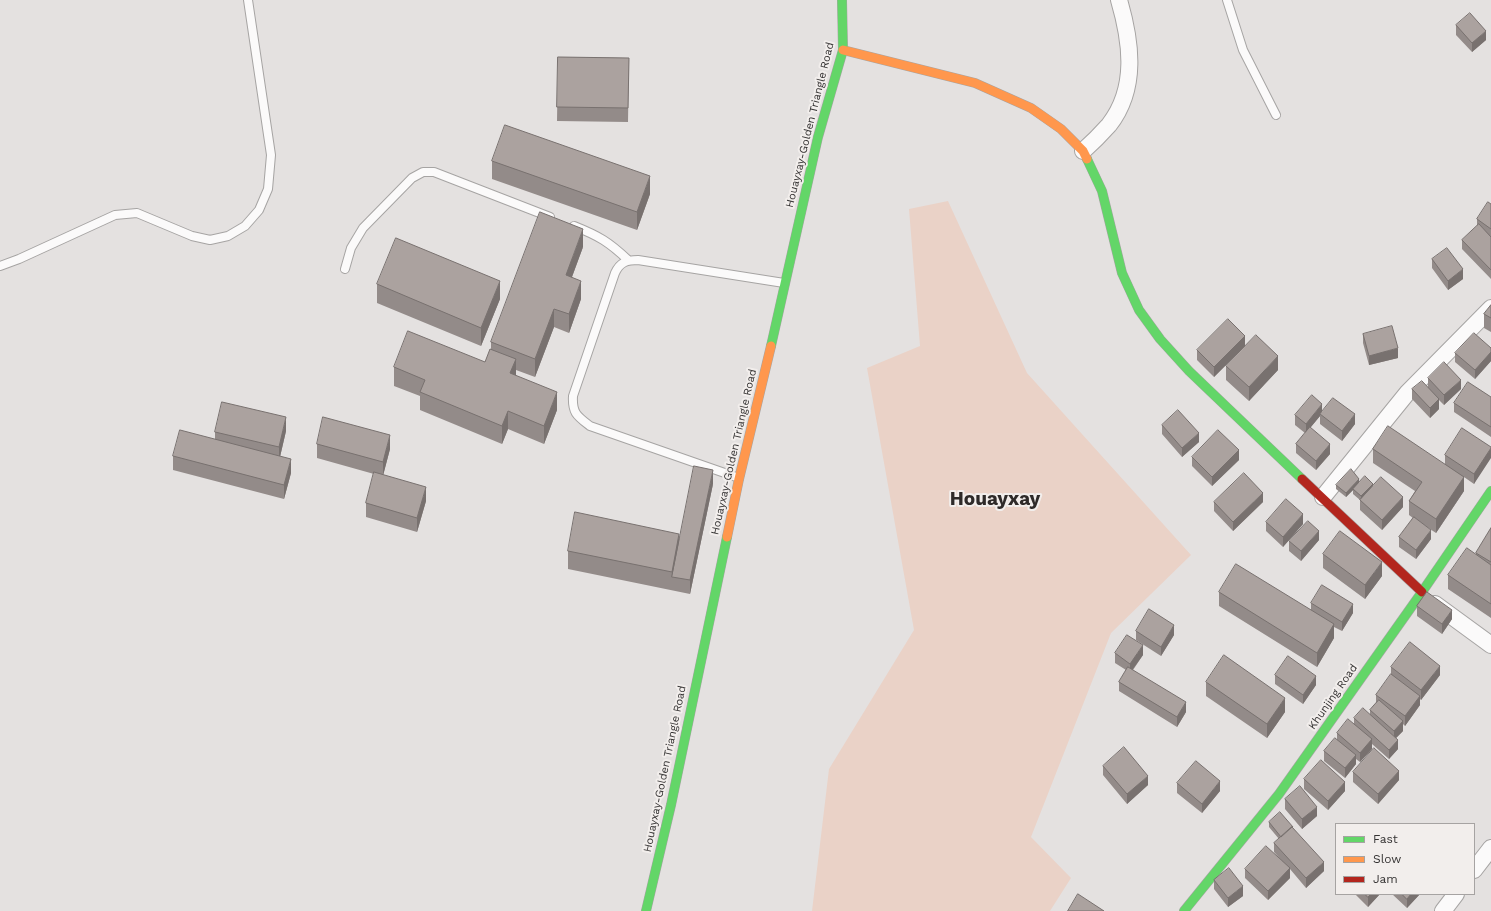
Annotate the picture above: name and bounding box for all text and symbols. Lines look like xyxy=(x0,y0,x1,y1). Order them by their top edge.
street label: Houayxay-Golden Triangle Road xyxy=(783,41,837,209)
street label: Houayxay-Golden Triangle Road xyxy=(708,368,760,536)
district label: Houayxay xyxy=(950,488,1040,510)
street label: Khunjing Road xyxy=(1306,662,1360,732)
street label: Houayxay-Golden Triangle Road xyxy=(641,685,689,853)
legend xyxy=(1335,823,1475,895)
text: Fast xyxy=(1373,832,1398,846)
text: Slow xyxy=(1373,852,1401,866)
text: Jam xyxy=(1373,872,1398,886)

